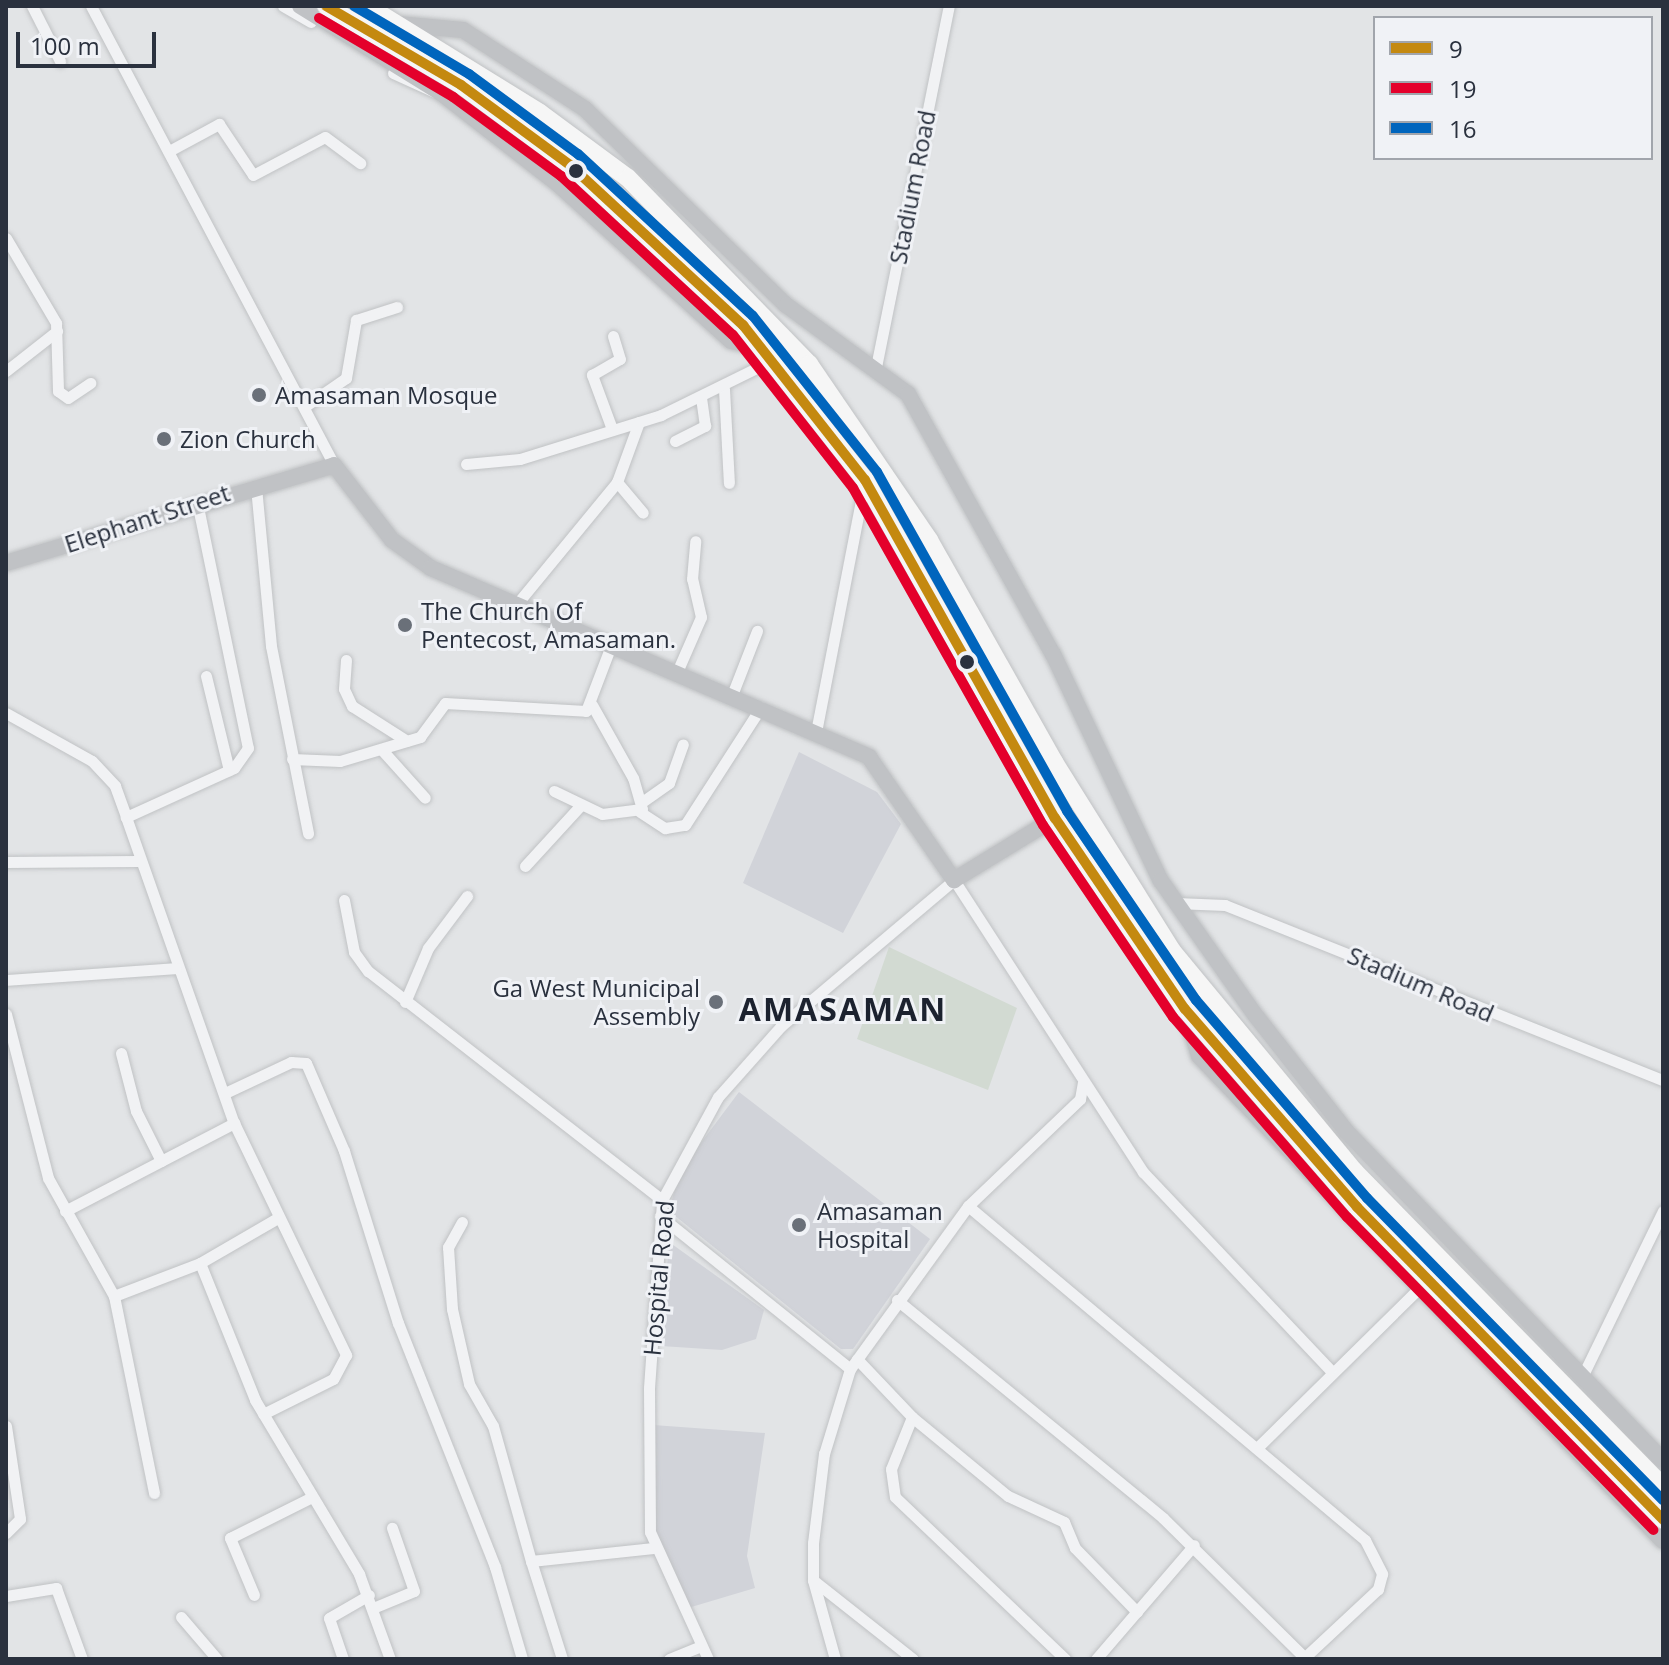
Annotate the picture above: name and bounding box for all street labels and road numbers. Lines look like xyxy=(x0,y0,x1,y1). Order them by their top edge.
street label: Stadium Road xyxy=(883,108,941,266)
street label: Elephant Street xyxy=(61,478,233,558)
street label: Stadium Road xyxy=(1343,940,1499,1028)
street label: Hospital Road xyxy=(637,1199,679,1357)

